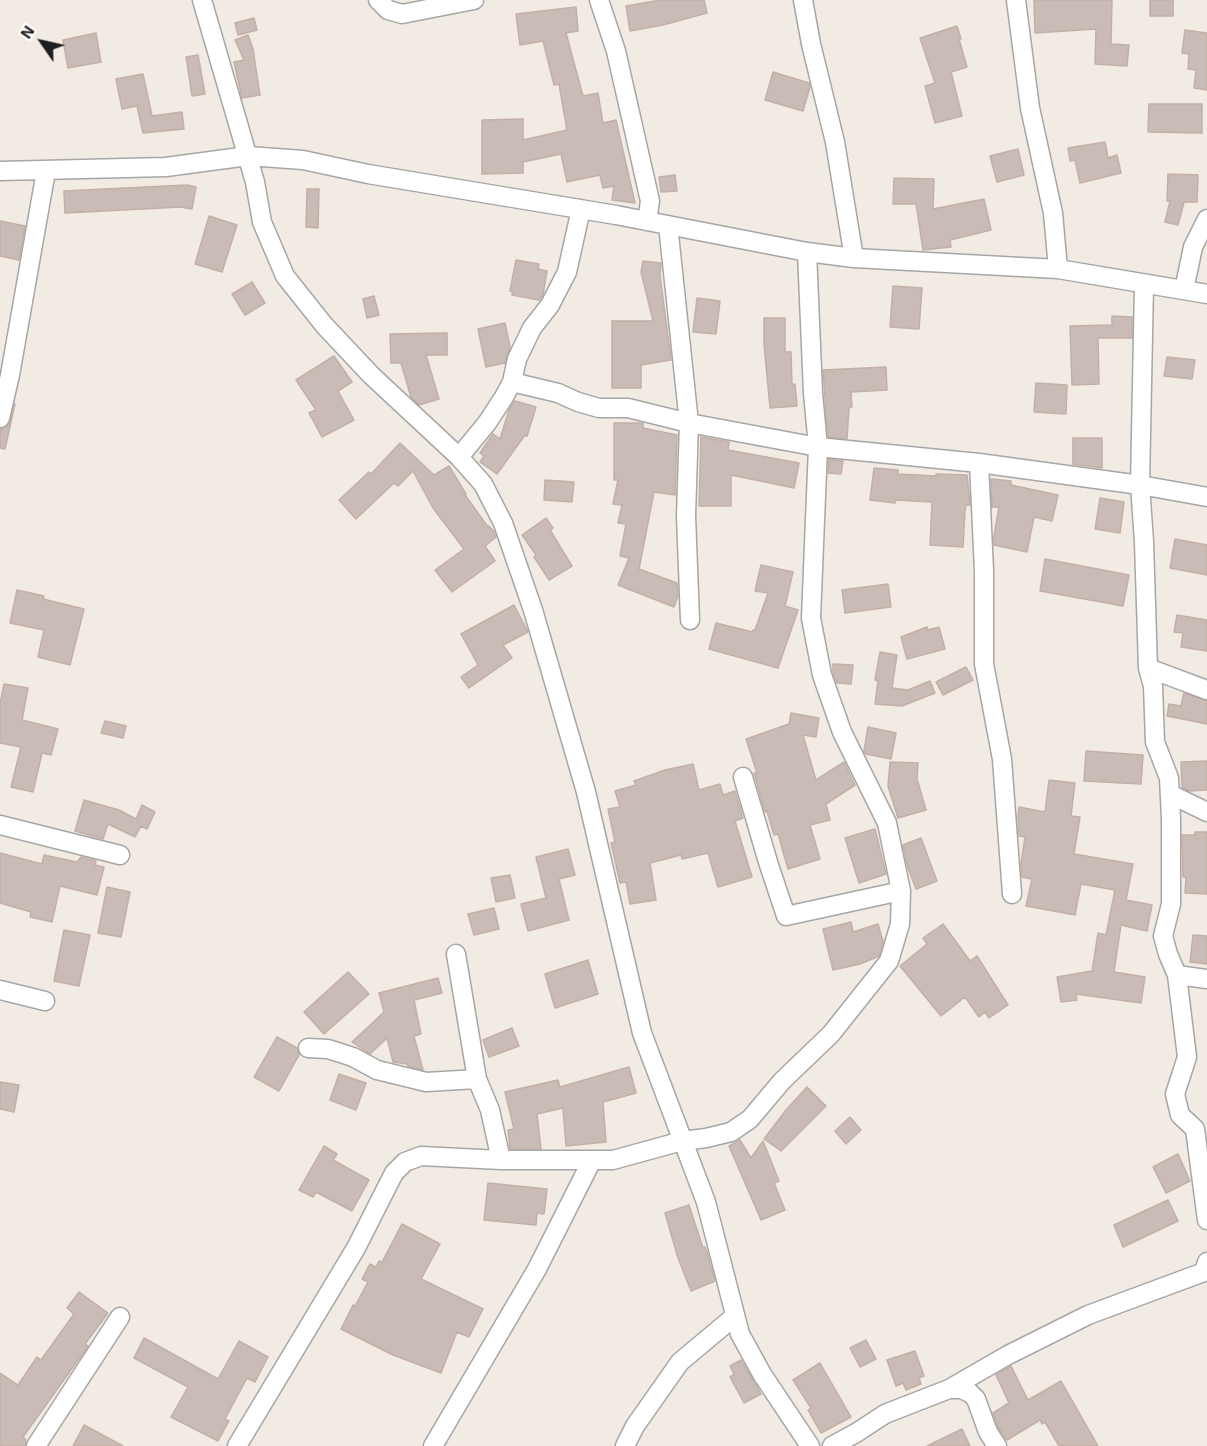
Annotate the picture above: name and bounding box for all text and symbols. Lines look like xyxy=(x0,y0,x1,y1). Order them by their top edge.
north arrow xyxy=(12,12,72,72)
text: N xyxy=(16,22,38,42)

